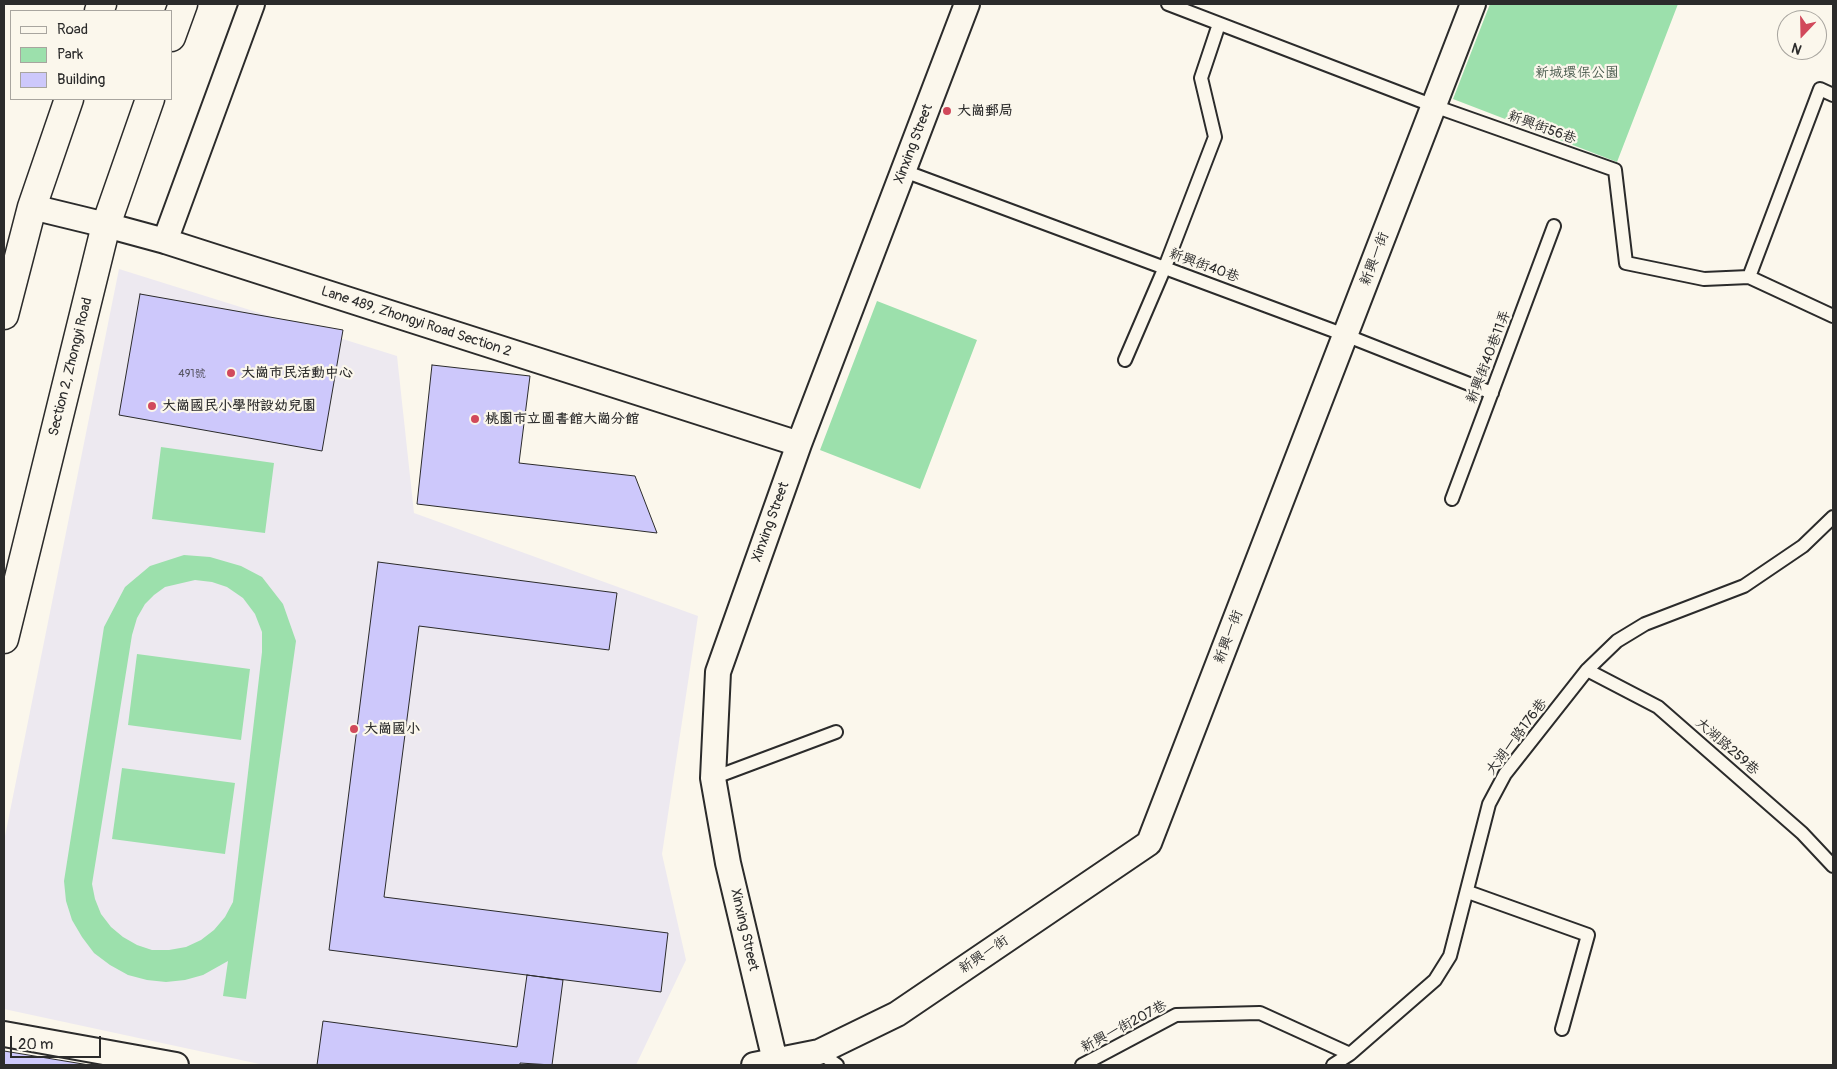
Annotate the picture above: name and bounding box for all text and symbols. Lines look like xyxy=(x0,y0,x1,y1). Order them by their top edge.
legend xyxy=(10,10,172,100)
north arrow xyxy=(1777,10,1827,60)
text: Road xyxy=(57,20,88,39)
text: N xyxy=(1789,39,1804,58)
text: Park xyxy=(57,45,83,64)
park label: 新城環保公園 xyxy=(1535,65,1619,81)
text: Building xyxy=(57,70,105,89)
street label: Xinxing Street xyxy=(891,102,937,186)
place label: 大崗郵局 xyxy=(957,103,1013,119)
marker: 大崗郵局 xyxy=(941,105,953,117)
street label: 新興街56巷 xyxy=(1505,108,1579,148)
street label: 新興一街 xyxy=(1357,230,1393,288)
street label: 新興街40巷 xyxy=(1167,246,1241,286)
street label: Lane 489, Zhongyi Road Section 2 xyxy=(319,283,513,361)
street label: Section 2, Zhongyi Road xyxy=(46,296,96,438)
street label: 新興街40巷11弄 xyxy=(1463,308,1515,406)
place label: 大崗市民活動中心 xyxy=(241,365,353,381)
house number: 491號 xyxy=(178,367,206,381)
marker: 大崗市民活動中心 xyxy=(225,367,237,379)
place label: 大崗國民小學附設幼兒園 xyxy=(162,398,316,414)
marker: 大崗國民小學附設幼兒園 xyxy=(146,400,158,412)
place label: 桃園市立圖書館大崗分館 xyxy=(485,411,639,427)
marker: 桃園市立圖書館大崗分館 xyxy=(469,413,481,425)
street label: Xinxing Street xyxy=(749,480,793,564)
street label: 新興一街 xyxy=(1211,608,1247,666)
street label: 大湖一路176巷 xyxy=(1483,696,1551,778)
street label: 大湖路259巷 xyxy=(1692,715,1762,779)
place label: 大崗國小 xyxy=(364,721,420,737)
marker: 大崗國小 xyxy=(348,723,360,735)
street label: Xinxing Street xyxy=(726,887,762,973)
street label: 新興一街 xyxy=(956,932,1012,978)
street label: 新興一街207巷 xyxy=(1078,997,1170,1057)
scale bar xyxy=(12,1026,104,1058)
text: 20 m xyxy=(18,1035,53,1054)

